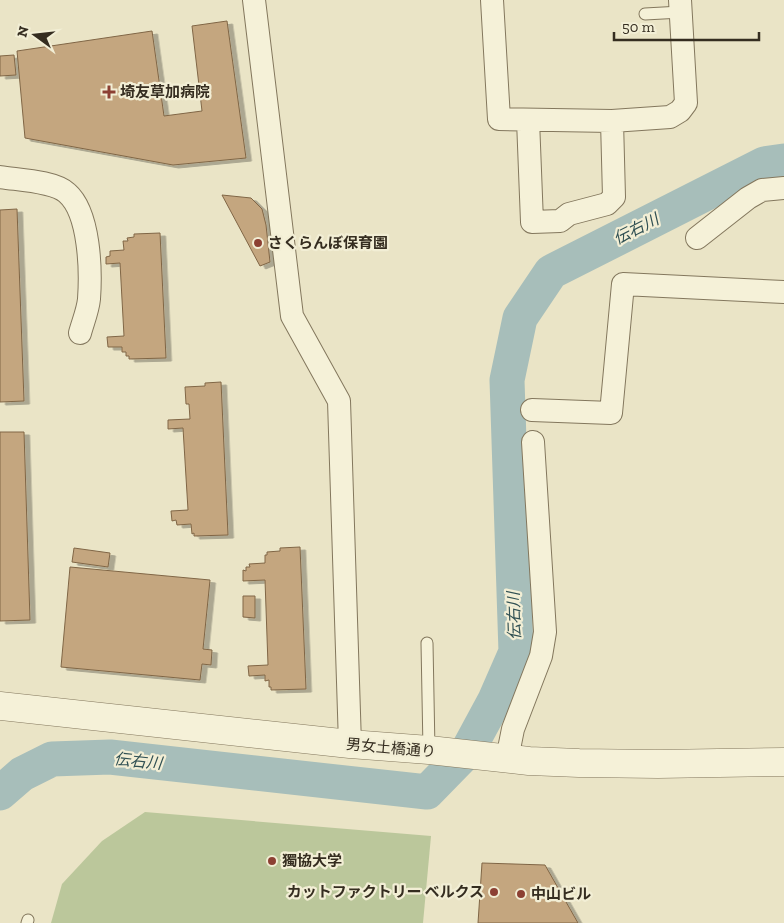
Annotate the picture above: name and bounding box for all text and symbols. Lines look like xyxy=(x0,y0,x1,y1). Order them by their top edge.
north arrow xyxy=(10,10,60,60)
scale bar xyxy=(614,10,759,42)
text: 50 m xyxy=(622,18,655,36)
text: N xyxy=(13,24,33,39)
place label: 埼友草加病院 xyxy=(120,83,210,101)
marker: 埼友草加病院 xyxy=(102,85,116,99)
water label: 伝右川 xyxy=(610,209,663,248)
place label: さくらんぼ保育園 xyxy=(268,234,388,252)
marker: さくらんぼ保育園 xyxy=(252,237,264,249)
water label: 伝右川 xyxy=(504,590,524,640)
street label: 男女土橋通り xyxy=(345,735,437,761)
water label: 伝右川 xyxy=(113,749,165,773)
place label: 獨協大学 xyxy=(282,852,342,870)
marker: 獨協大学 xyxy=(266,855,278,867)
place label: カットファクトリー ベルクス xyxy=(287,883,484,901)
place label: 中山ビル xyxy=(531,885,591,903)
marker: カットファクトリー ベルクス xyxy=(488,886,500,898)
marker: 中山ビル xyxy=(515,888,527,900)

